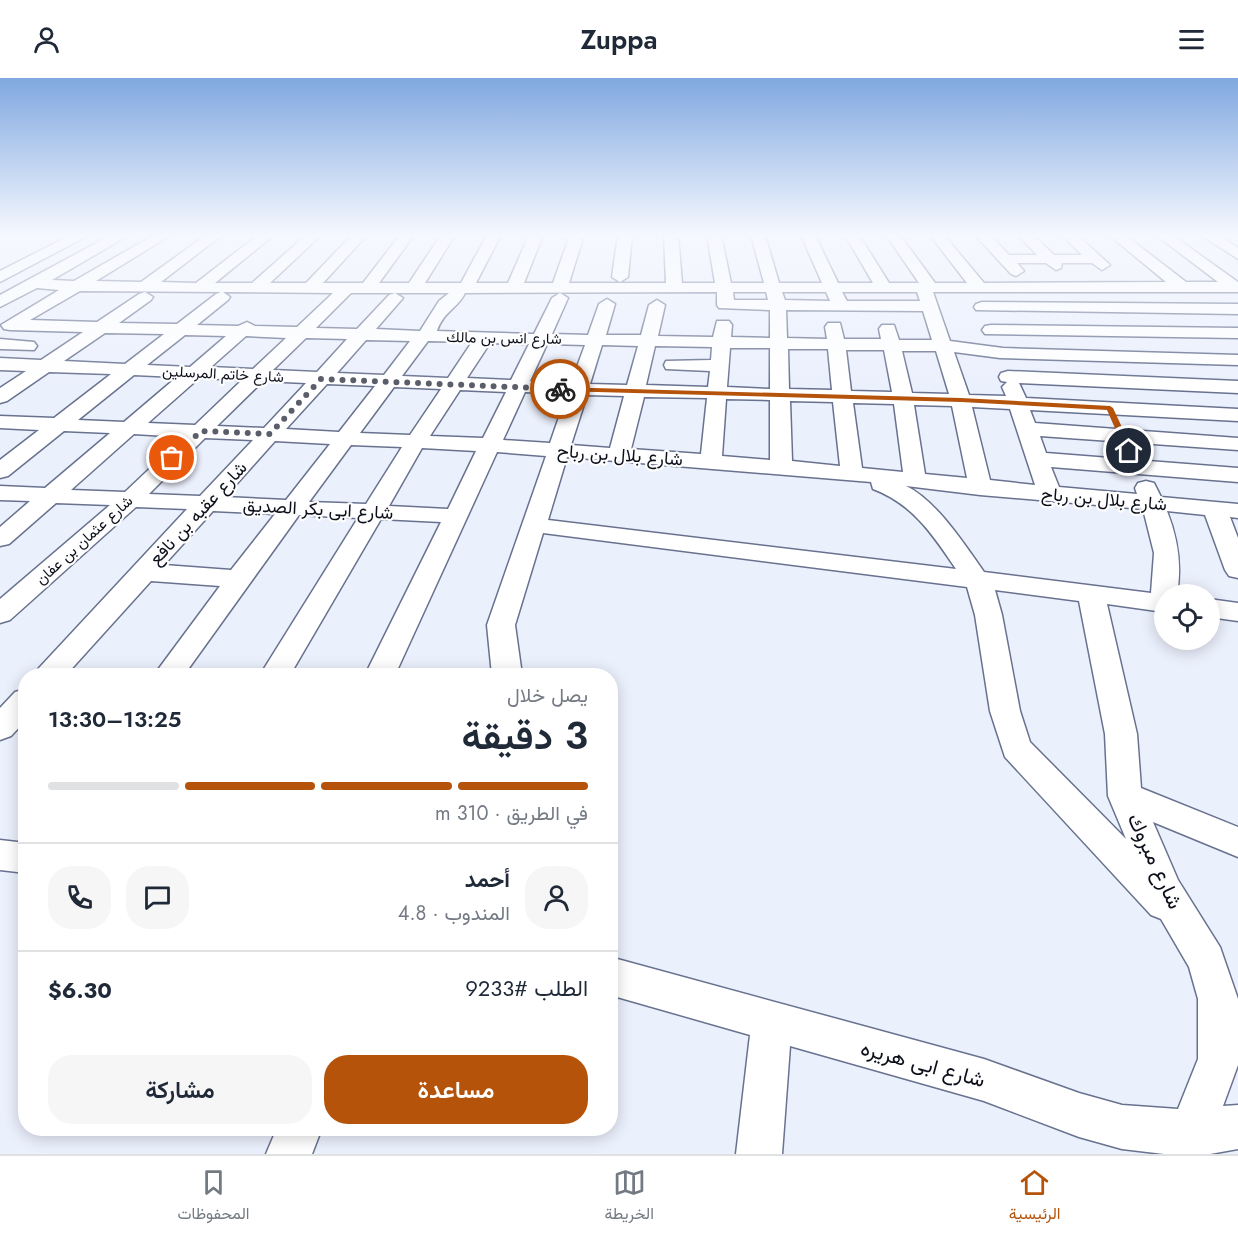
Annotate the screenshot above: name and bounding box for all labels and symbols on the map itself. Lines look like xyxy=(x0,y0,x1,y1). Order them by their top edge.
street label: شارع انس بن مالك xyxy=(446,326,562,350)
courier xyxy=(530,359,590,419)
street label: شارع خاتم المرسلين xyxy=(162,360,284,388)
pin xyxy=(1103,425,1154,476)
pin xyxy=(146,432,197,483)
street label: شارع بلال بن رباح xyxy=(556,438,684,472)
street label: شارع عقبه بن نافع xyxy=(143,455,253,571)
street label: شارع بلال بن رباح xyxy=(1040,481,1168,517)
street label: شارع عثمان بن عفان xyxy=(31,490,138,590)
street label: شارع ابى بكر الصديق xyxy=(242,492,394,526)
street label: شارع مبروك xyxy=(1120,808,1190,914)
street label: شارع ابى هريره xyxy=(857,1033,989,1095)

